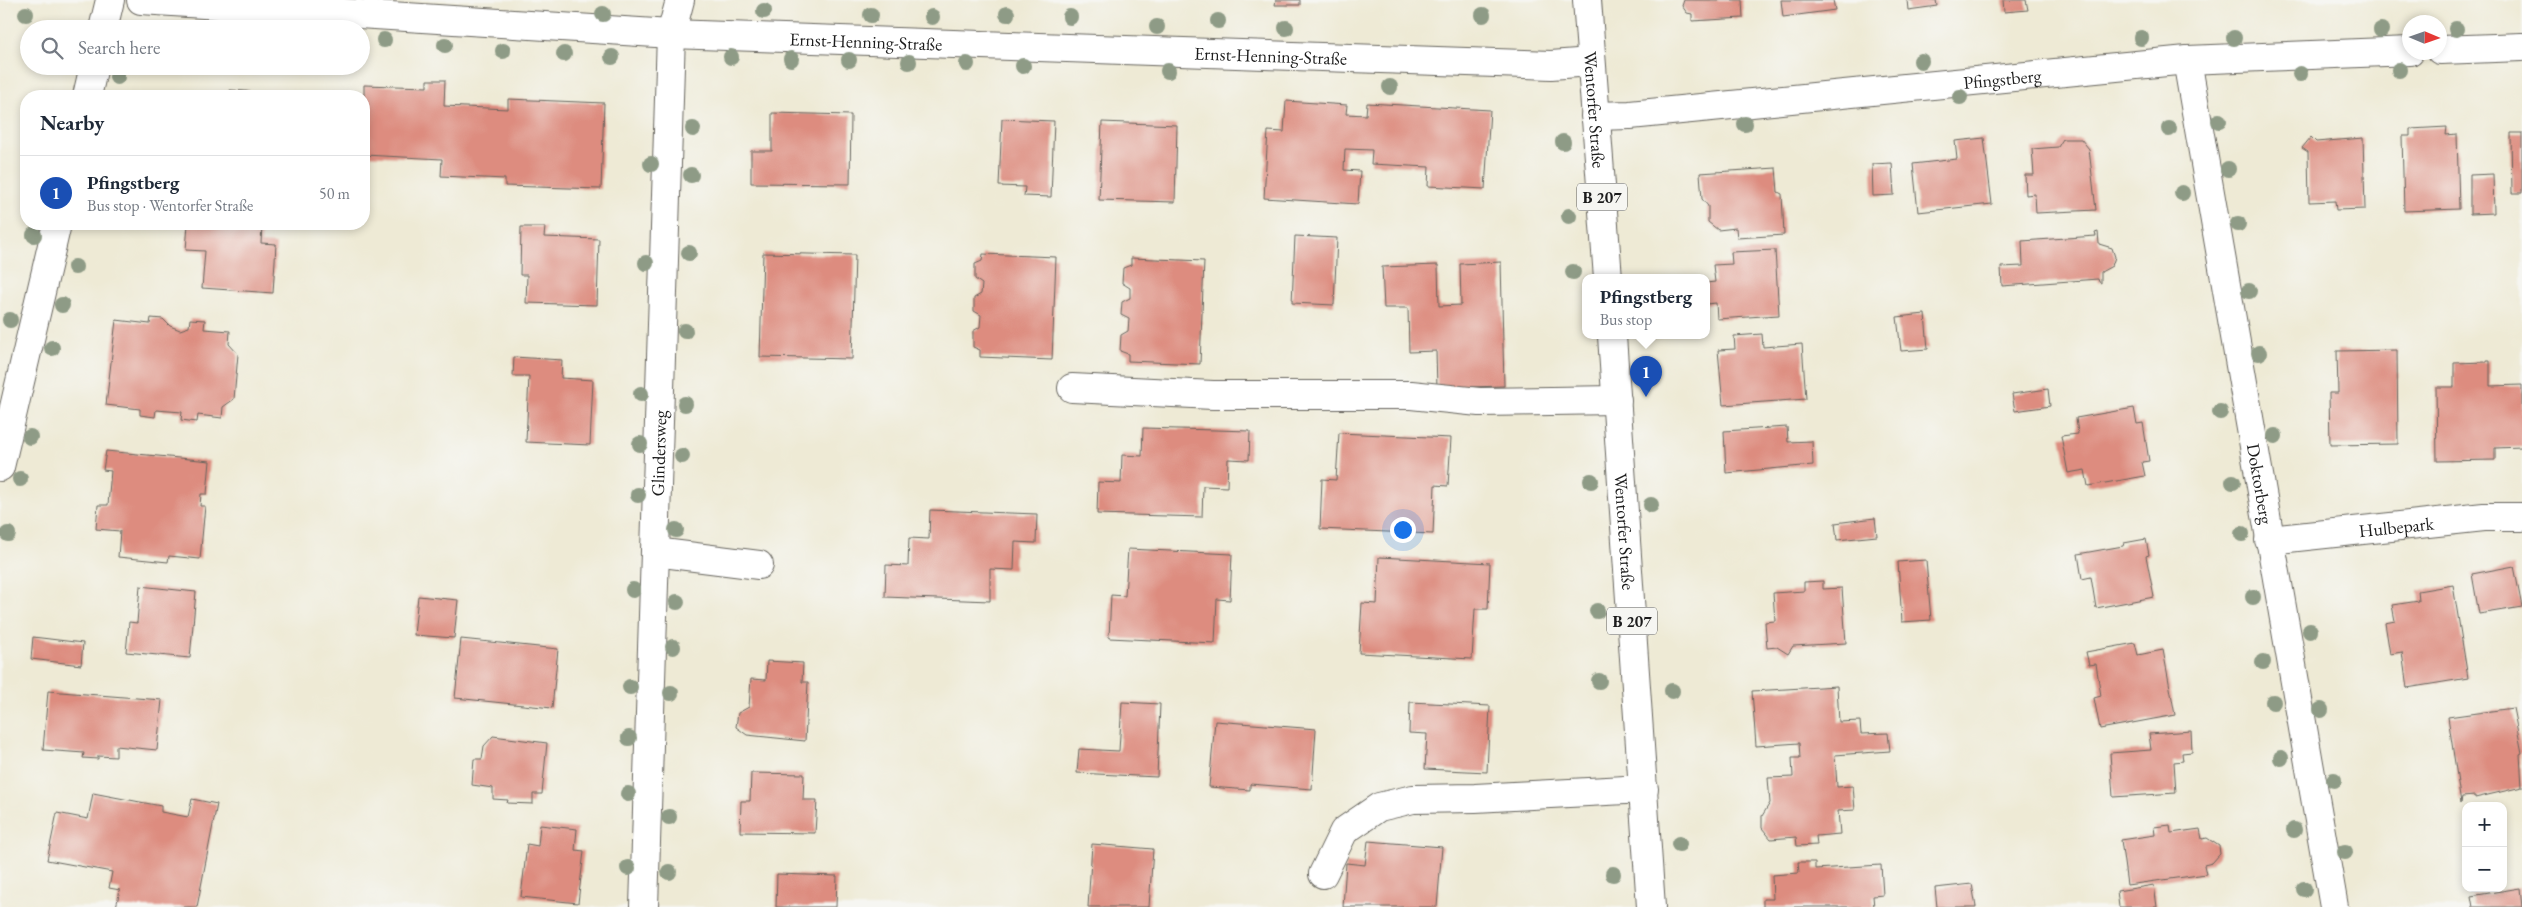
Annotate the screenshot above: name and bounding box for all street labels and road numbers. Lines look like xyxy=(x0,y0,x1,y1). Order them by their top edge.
street label: Ernst-Henning-Straße xyxy=(789,27,943,55)
street label: Ernst-Henning-Straße xyxy=(1194,41,1347,69)
street label: Wentorfer Straße xyxy=(1579,50,1611,169)
street label: Pfingstberg xyxy=(1962,63,2042,94)
road number: B 207 xyxy=(1577,183,1627,210)
street label: Glindersweg xyxy=(645,410,671,497)
street label: Doktorberg xyxy=(2242,442,2279,526)
street label: Wentorfer Straße xyxy=(1610,472,1641,591)
street label: Hulbepark xyxy=(2358,511,2436,542)
road number: B 207 xyxy=(1607,608,1657,634)

